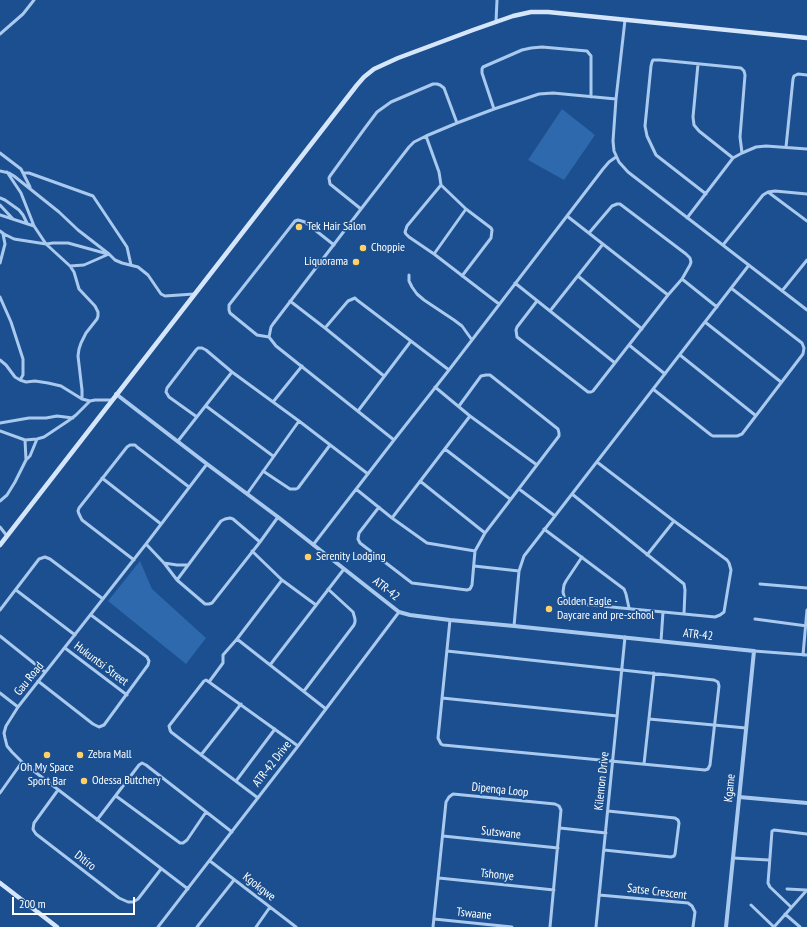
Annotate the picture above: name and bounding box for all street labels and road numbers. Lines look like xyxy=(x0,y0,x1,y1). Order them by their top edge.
street label: ATR-42 xyxy=(370,574,402,604)
street label: ATR-42 xyxy=(682,626,714,644)
street label: Hukuntsi Street xyxy=(71,639,131,689)
street label: Gau Road xyxy=(11,659,47,699)
street label: ATR-42 Drive xyxy=(250,738,294,790)
street label: Kilemon Drive xyxy=(592,751,612,811)
street label: Kgame xyxy=(721,773,739,803)
street label: Dipenqa Loop xyxy=(471,780,529,800)
street label: Sutswane xyxy=(480,824,522,842)
street label: Ditiro xyxy=(71,848,99,874)
street label: Tshonye xyxy=(480,866,514,884)
street label: Kgokgwe xyxy=(240,870,278,904)
street label: Satse Crescent xyxy=(626,881,688,903)
street label: Tswaane xyxy=(456,905,492,923)

